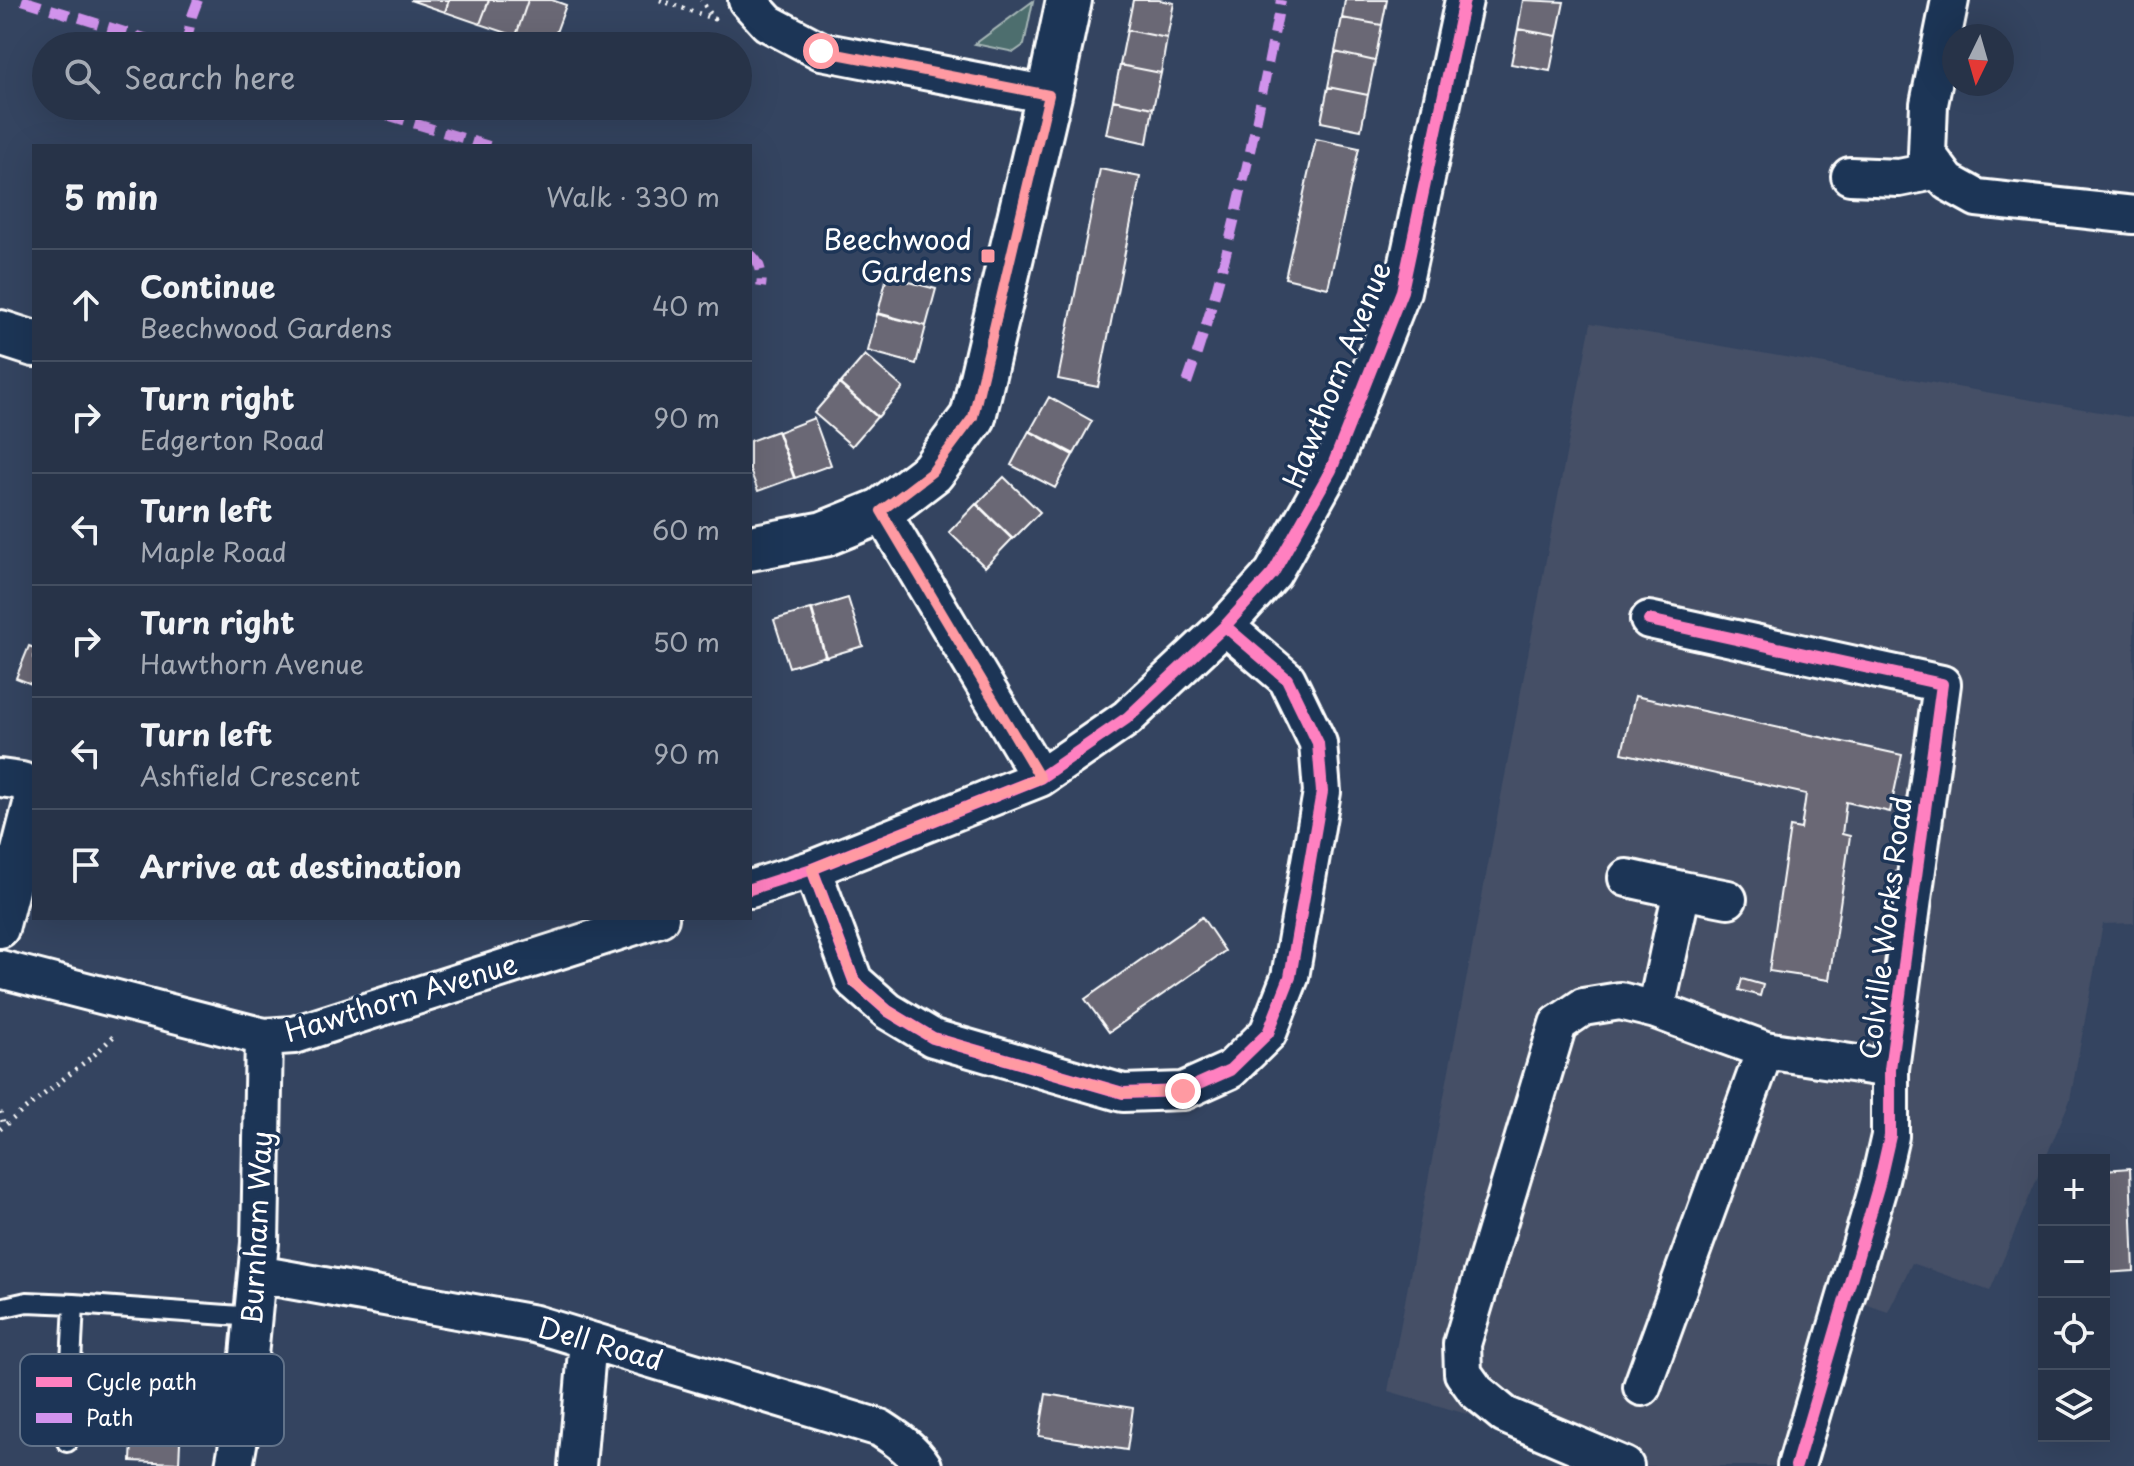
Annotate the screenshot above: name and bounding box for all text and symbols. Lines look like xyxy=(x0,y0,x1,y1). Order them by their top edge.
north arrow xyxy=(1942,24,2014,96)
search box xyxy=(32,32,752,120)
route start xyxy=(803,33,839,69)
icon: search xyxy=(60,54,104,98)
text: Search here xyxy=(124,54,296,99)
text: 5 min xyxy=(64,170,158,222)
text: Walk · 330 m xyxy=(546,177,720,216)
place label: Beechwood Gardens xyxy=(824,217,972,292)
marker: Beechwood Gardens xyxy=(979,247,997,265)
street label: Hawthorn Avenue xyxy=(1271,255,1401,494)
text: Continue xyxy=(140,263,275,308)
icon: ahead xyxy=(64,283,108,327)
text: 40 m xyxy=(652,286,720,325)
text: Beechwood Gardens xyxy=(140,308,392,347)
text: Turn right xyxy=(140,375,295,420)
icon: right xyxy=(64,395,108,439)
text: 90 m xyxy=(653,398,720,437)
text: Edgerton Road xyxy=(140,420,325,459)
text: Turn left xyxy=(140,487,272,532)
icon: left xyxy=(64,507,108,551)
text: 60 m xyxy=(652,510,720,549)
text: Maple Road xyxy=(140,532,287,571)
text: Turn right xyxy=(140,599,295,644)
icon: right xyxy=(64,619,108,663)
text: 50 m xyxy=(653,622,720,661)
text: Hawthorn Avenue xyxy=(140,644,364,683)
text: Turn left xyxy=(140,711,272,756)
icon: left xyxy=(64,731,108,775)
text: 90 m xyxy=(653,734,720,773)
text: Ashfield Crescent xyxy=(140,756,360,795)
street label: Colville Works Road xyxy=(1847,794,1922,1062)
icon: arrive xyxy=(64,843,108,887)
text: Arrive at destination xyxy=(140,843,462,888)
street label: Hawthorn Avenue xyxy=(279,941,522,1052)
route end xyxy=(1165,1073,1201,1109)
street label: Burnham Way xyxy=(229,1130,282,1326)
map controls xyxy=(2038,1154,2110,1442)
button: + xyxy=(2038,1154,2110,1226)
button: − xyxy=(2038,1226,2110,1298)
button: locate xyxy=(2038,1298,2110,1370)
street label: Dell Road xyxy=(533,1304,668,1381)
legend xyxy=(20,1354,284,1446)
text: Cycle path xyxy=(86,1364,197,1397)
button: layers xyxy=(2038,1370,2110,1442)
text: Path xyxy=(86,1400,134,1433)

